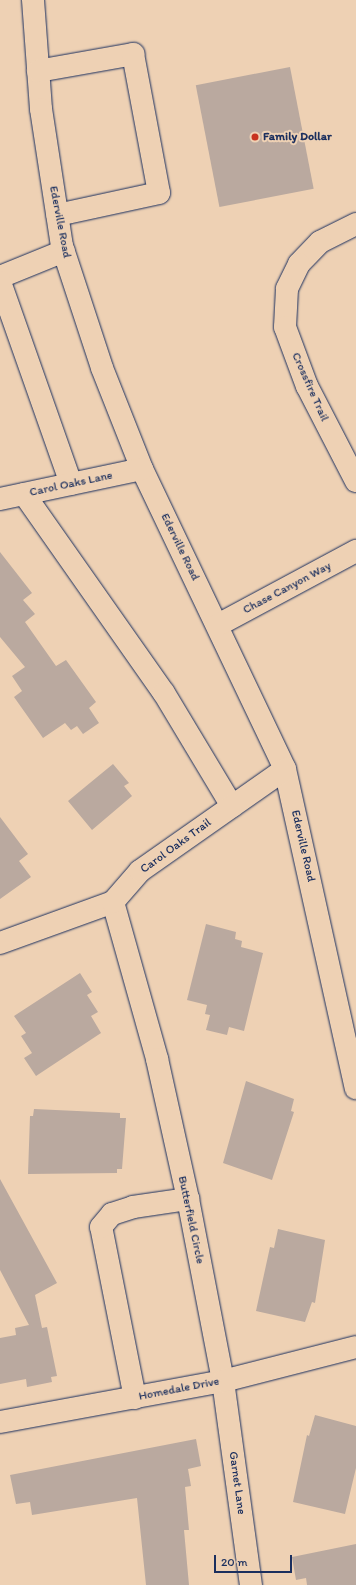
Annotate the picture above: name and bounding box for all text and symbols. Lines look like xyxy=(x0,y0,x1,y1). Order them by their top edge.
place label: Family Dollar xyxy=(263,130,331,144)
marker: Family Dollar xyxy=(250,132,260,142)
street label: Ederville Road xyxy=(46,185,74,259)
street label: Crossfire Trail xyxy=(288,351,332,423)
street label: Carol Oaks Lane xyxy=(28,468,114,500)
street label: Ederville Road xyxy=(157,511,203,583)
street label: Chase Canyon Way xyxy=(240,559,334,617)
street label: Ederville Road xyxy=(288,809,318,883)
street label: Carol Oaks Trail xyxy=(138,816,214,876)
street label: Butterfield Circle xyxy=(175,1175,207,1265)
street label: Homedale Drive xyxy=(138,1374,220,1404)
street label: Garnet Lane xyxy=(225,1451,249,1515)
scale bar xyxy=(216,1547,294,1573)
text: 20 m xyxy=(221,1555,248,1569)

